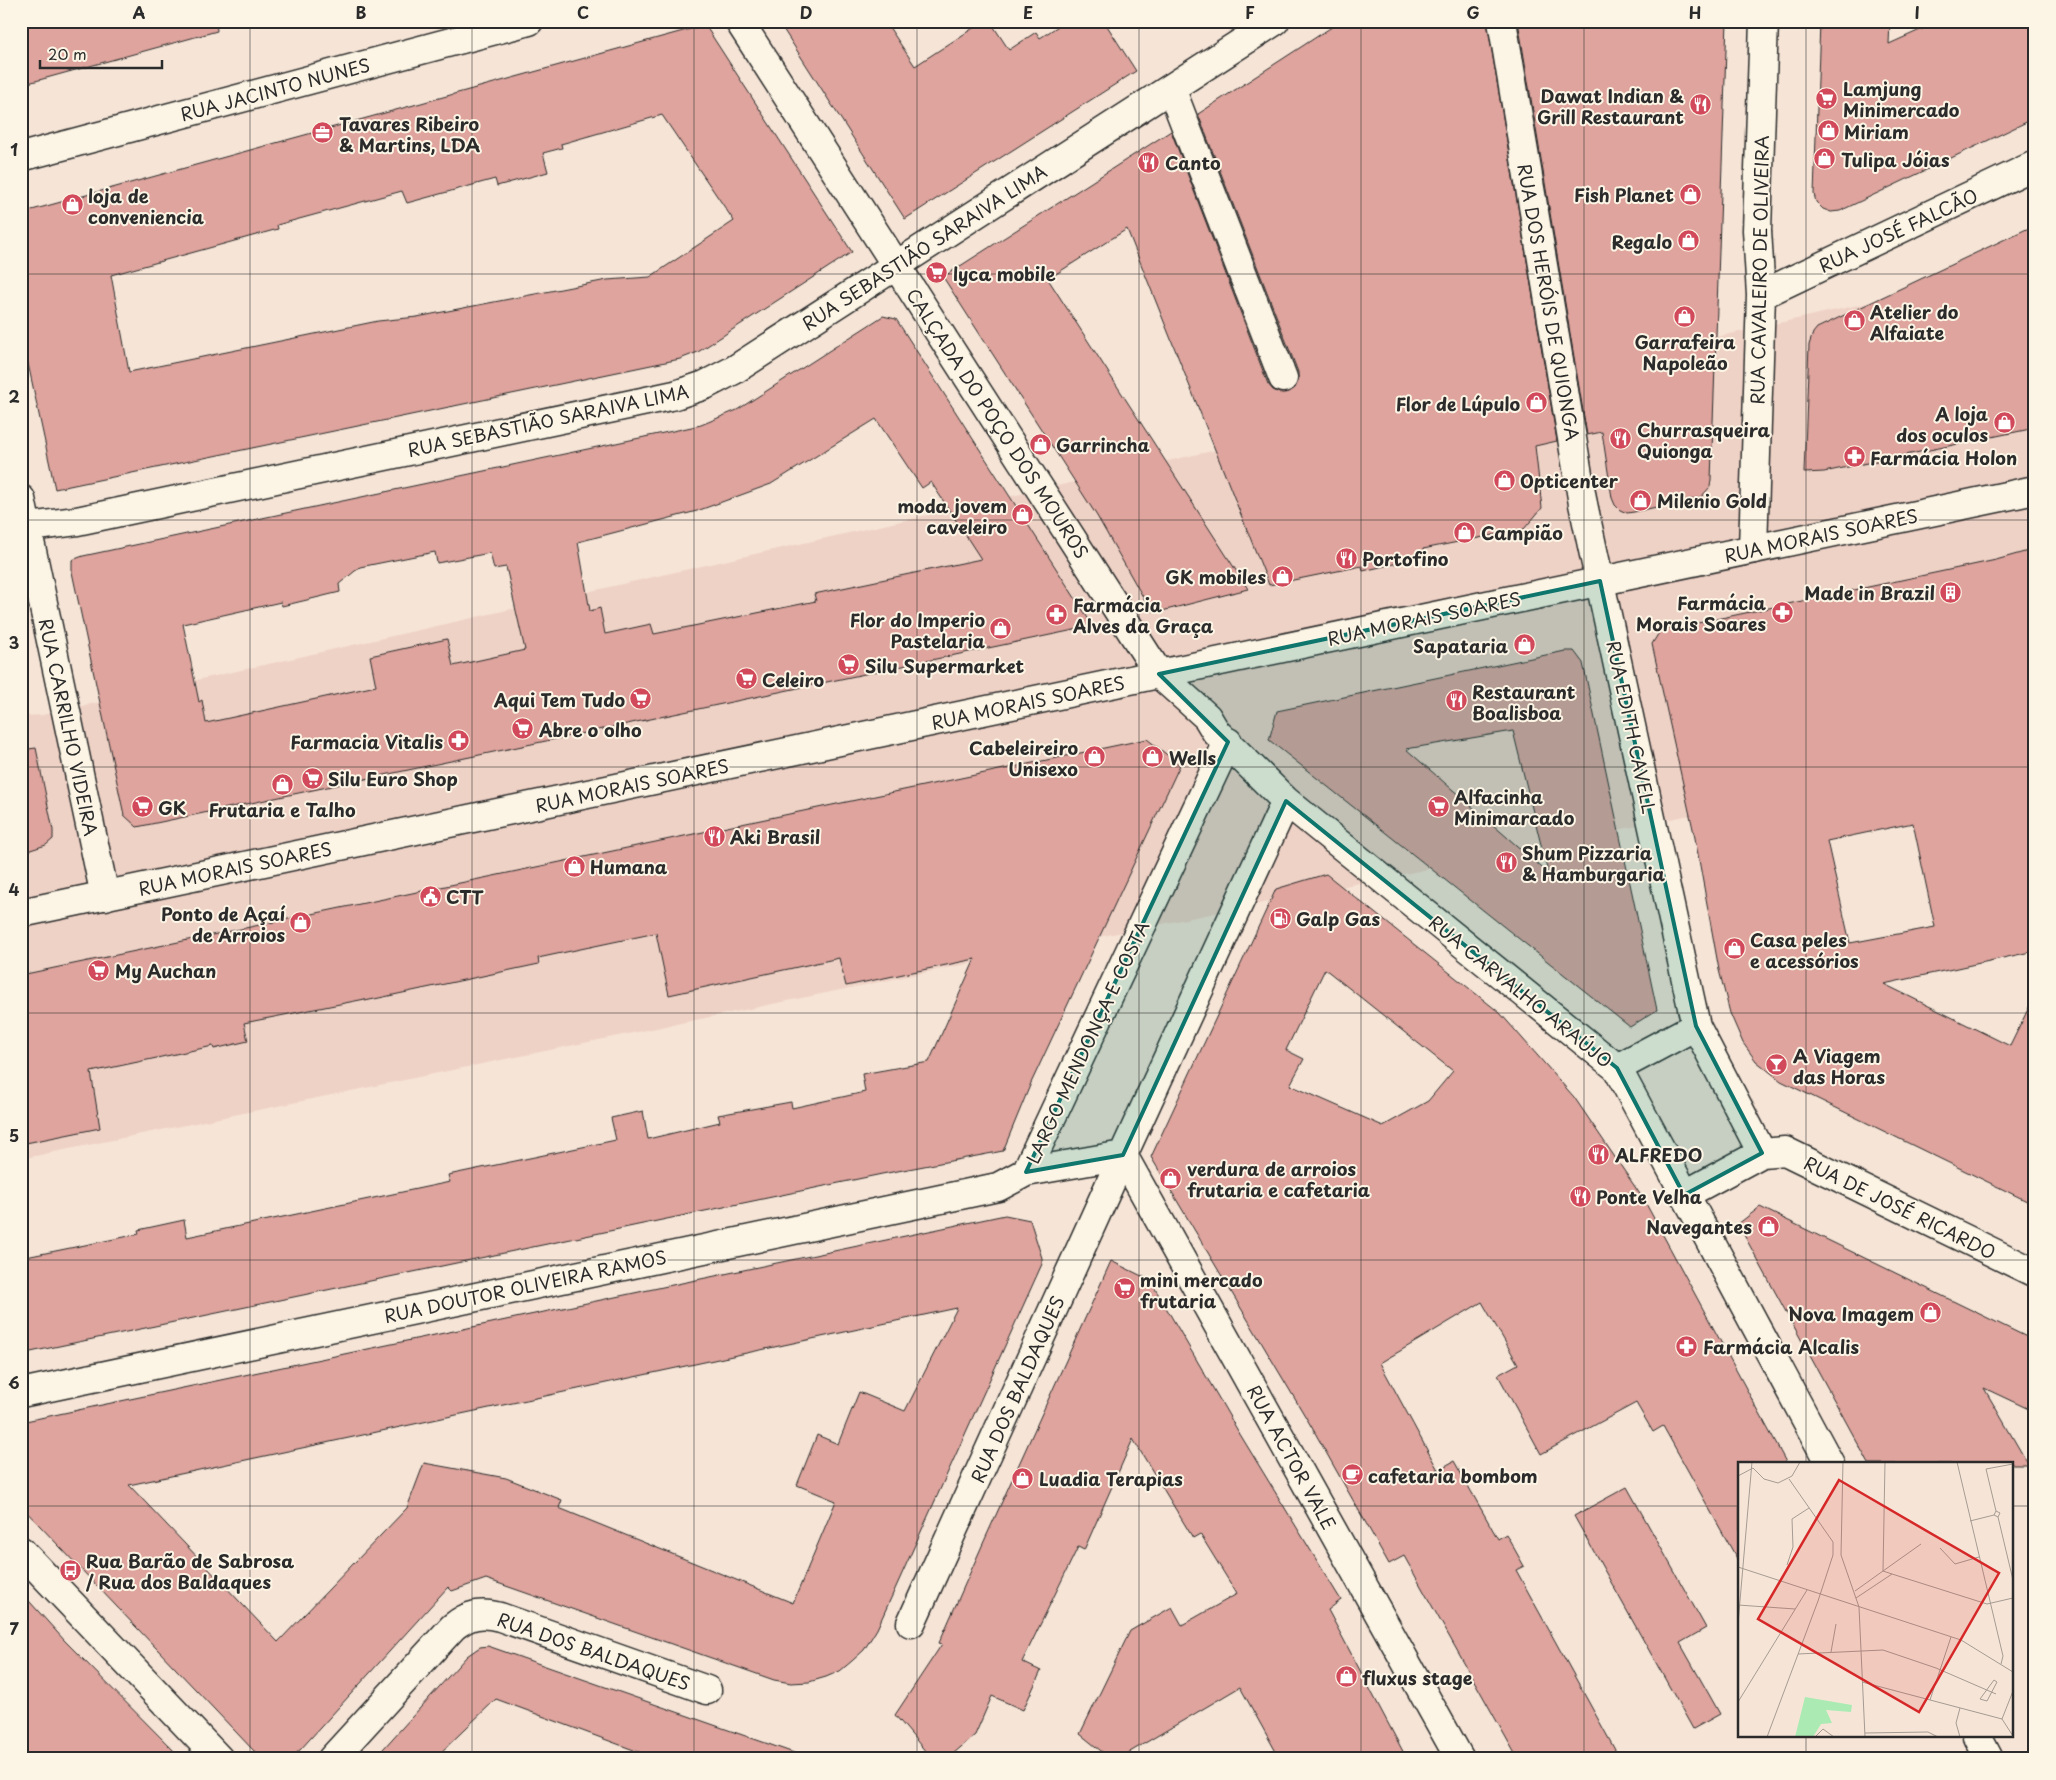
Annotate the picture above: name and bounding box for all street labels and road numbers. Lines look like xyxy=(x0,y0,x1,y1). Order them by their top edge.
street label: RUA JACINTO NUNES xyxy=(177,51,373,127)
street label: RUA CAVALEIRO DE OLIVEIRA xyxy=(1743,135,1775,405)
street label: RUA SEBASTIÃO SARAIVA LIMA xyxy=(796,158,1052,336)
street label: RUA DOS HERÓIS DE QUIONGA xyxy=(1511,161,1587,443)
street label: RUA JOSÉ FALCÃO xyxy=(1814,181,1982,279)
street label: CALÇADA DO POÇO DOS MOUROS xyxy=(900,283,1096,563)
street label: RUA SEBASTIÃO SARAIVA LIMA xyxy=(405,377,691,463)
street label: RUA MORAIS SOARES xyxy=(1722,501,1920,569)
street label: RUA MORAIS SOARES xyxy=(1325,584,1523,652)
street label: RUA CARRILHO VIDEIRA xyxy=(33,616,105,838)
street label: RUA EDITH CAVELL xyxy=(1600,638,1664,816)
street label: RUA MORAIS SOARES xyxy=(929,668,1127,736)
street label: RUA MORAIS SOARES xyxy=(533,751,731,819)
street label: RUA MORAIS SOARES xyxy=(136,834,334,902)
street label: RUA CARVALHO ARAÚJO xyxy=(1423,908,1619,1074)
street label: LARGO MENDONÇA E COSTA xyxy=(1019,916,1155,1168)
street label: RUA DE JOSÉ RICARDO xyxy=(1800,1149,2000,1265)
street label: RUA DOUTOR OLIVEIRA RAMOS xyxy=(381,1243,669,1329)
street label: RUA DOS BALDAQUES xyxy=(963,1291,1071,1487)
street label: RUA ACTOR VALE xyxy=(1241,1380,1343,1534)
street label: RUA DOS BALDAQUES xyxy=(494,1605,694,1697)

